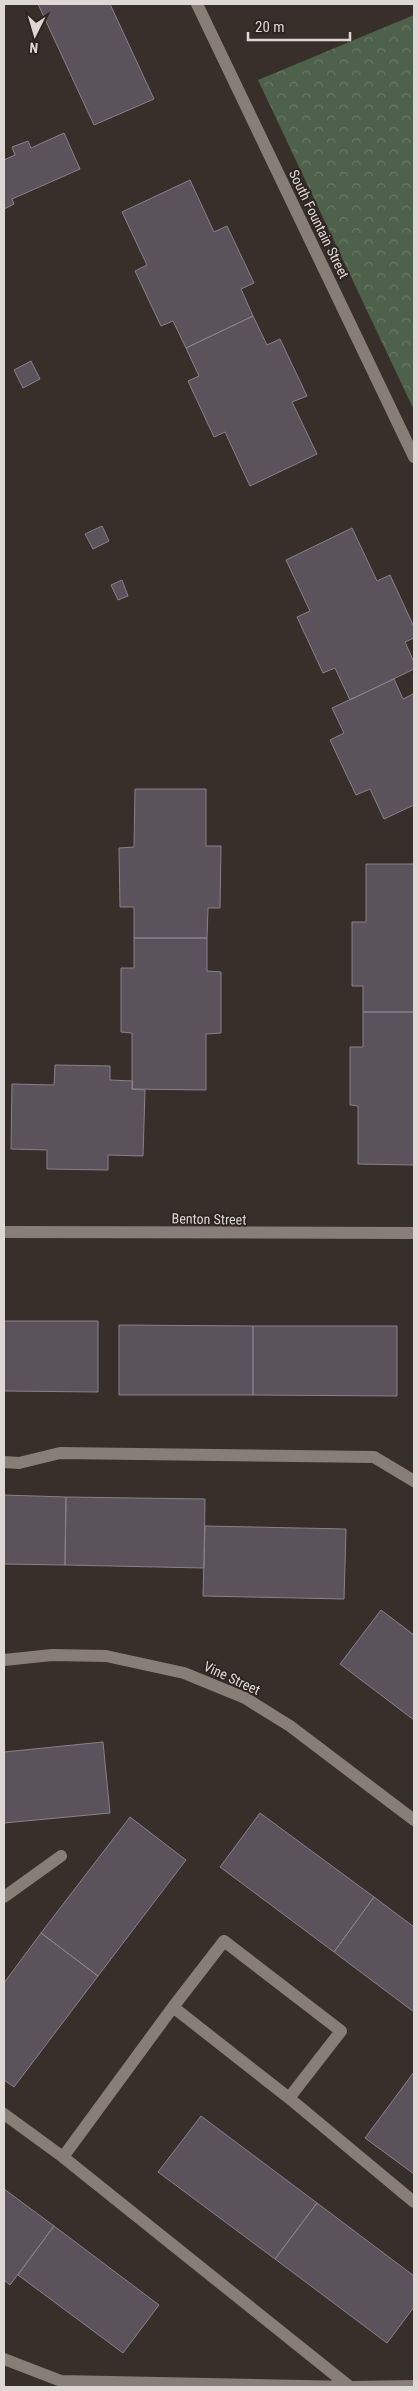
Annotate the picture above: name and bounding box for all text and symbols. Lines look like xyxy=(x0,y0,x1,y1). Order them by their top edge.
north arrow xyxy=(10,10,60,60)
scale bar xyxy=(248,10,350,42)
text: 20 m xyxy=(255,18,285,36)
text: N xyxy=(29,40,39,56)
street label: South Fountain Street xyxy=(286,167,352,281)
street label: Benton Street xyxy=(171,1210,247,1228)
street label: Vine Street xyxy=(201,1658,263,1698)

